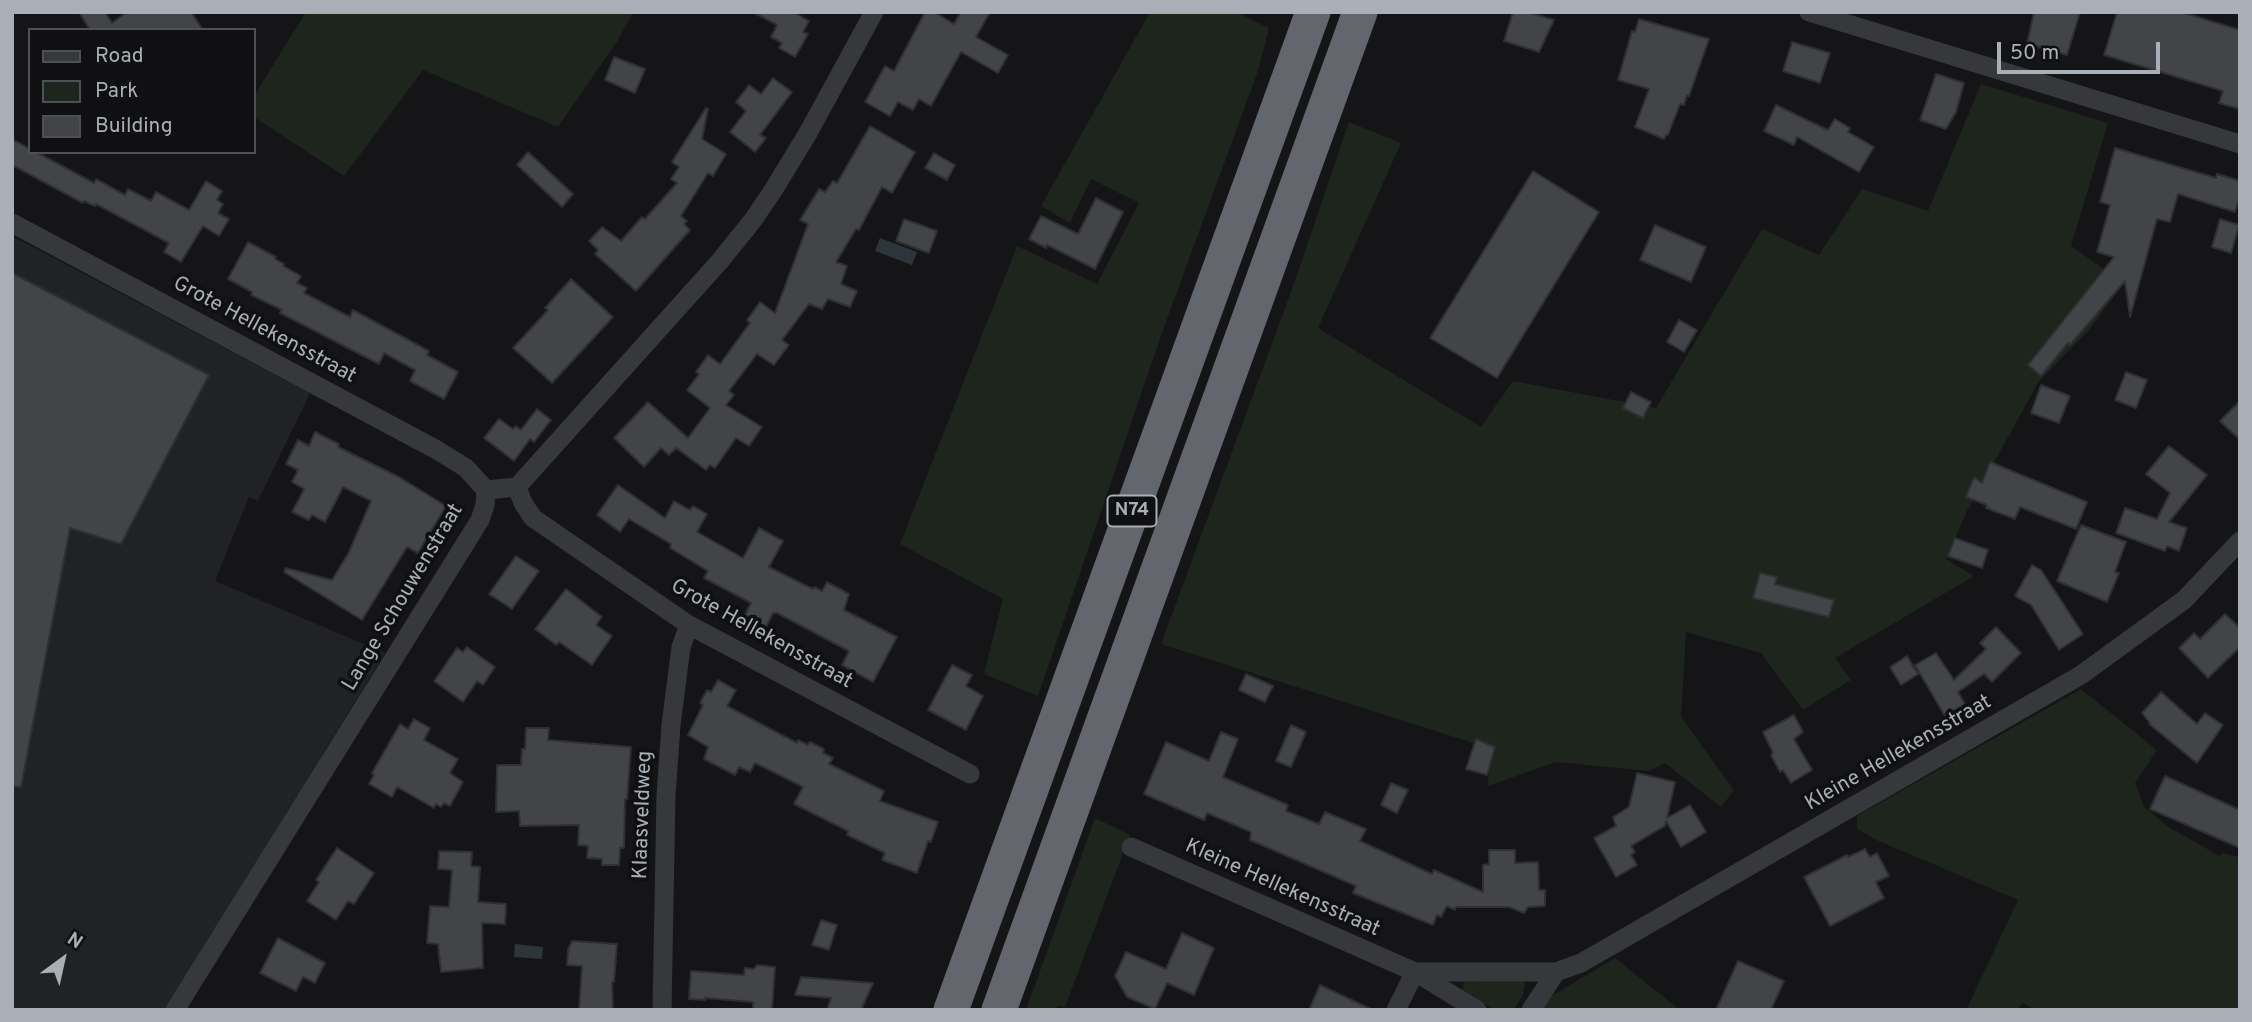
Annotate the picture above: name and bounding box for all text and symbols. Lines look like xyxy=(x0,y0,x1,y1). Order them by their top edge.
legend xyxy=(28,28,256,154)
scale bar xyxy=(2000,28,2163,72)
text: 50 m xyxy=(2010,40,2059,67)
text: Road xyxy=(95,43,144,70)
text: Park xyxy=(95,78,138,105)
text: Building xyxy=(95,113,173,140)
street label: Grote Hellekensstraat xyxy=(168,272,360,390)
road number: N74 xyxy=(1108,496,1156,526)
street label: Lange Schouwenstraat xyxy=(338,500,470,696)
street label: Grote Hellekensstraat xyxy=(666,575,856,695)
street label: Kleine Hellekensstraat xyxy=(1801,690,1997,818)
street label: Klaasveldweg xyxy=(629,750,659,880)
street label: Kleine Hellekensstraat xyxy=(1181,835,1383,943)
north arrow xyxy=(28,924,98,994)
text: N xyxy=(62,928,87,955)

